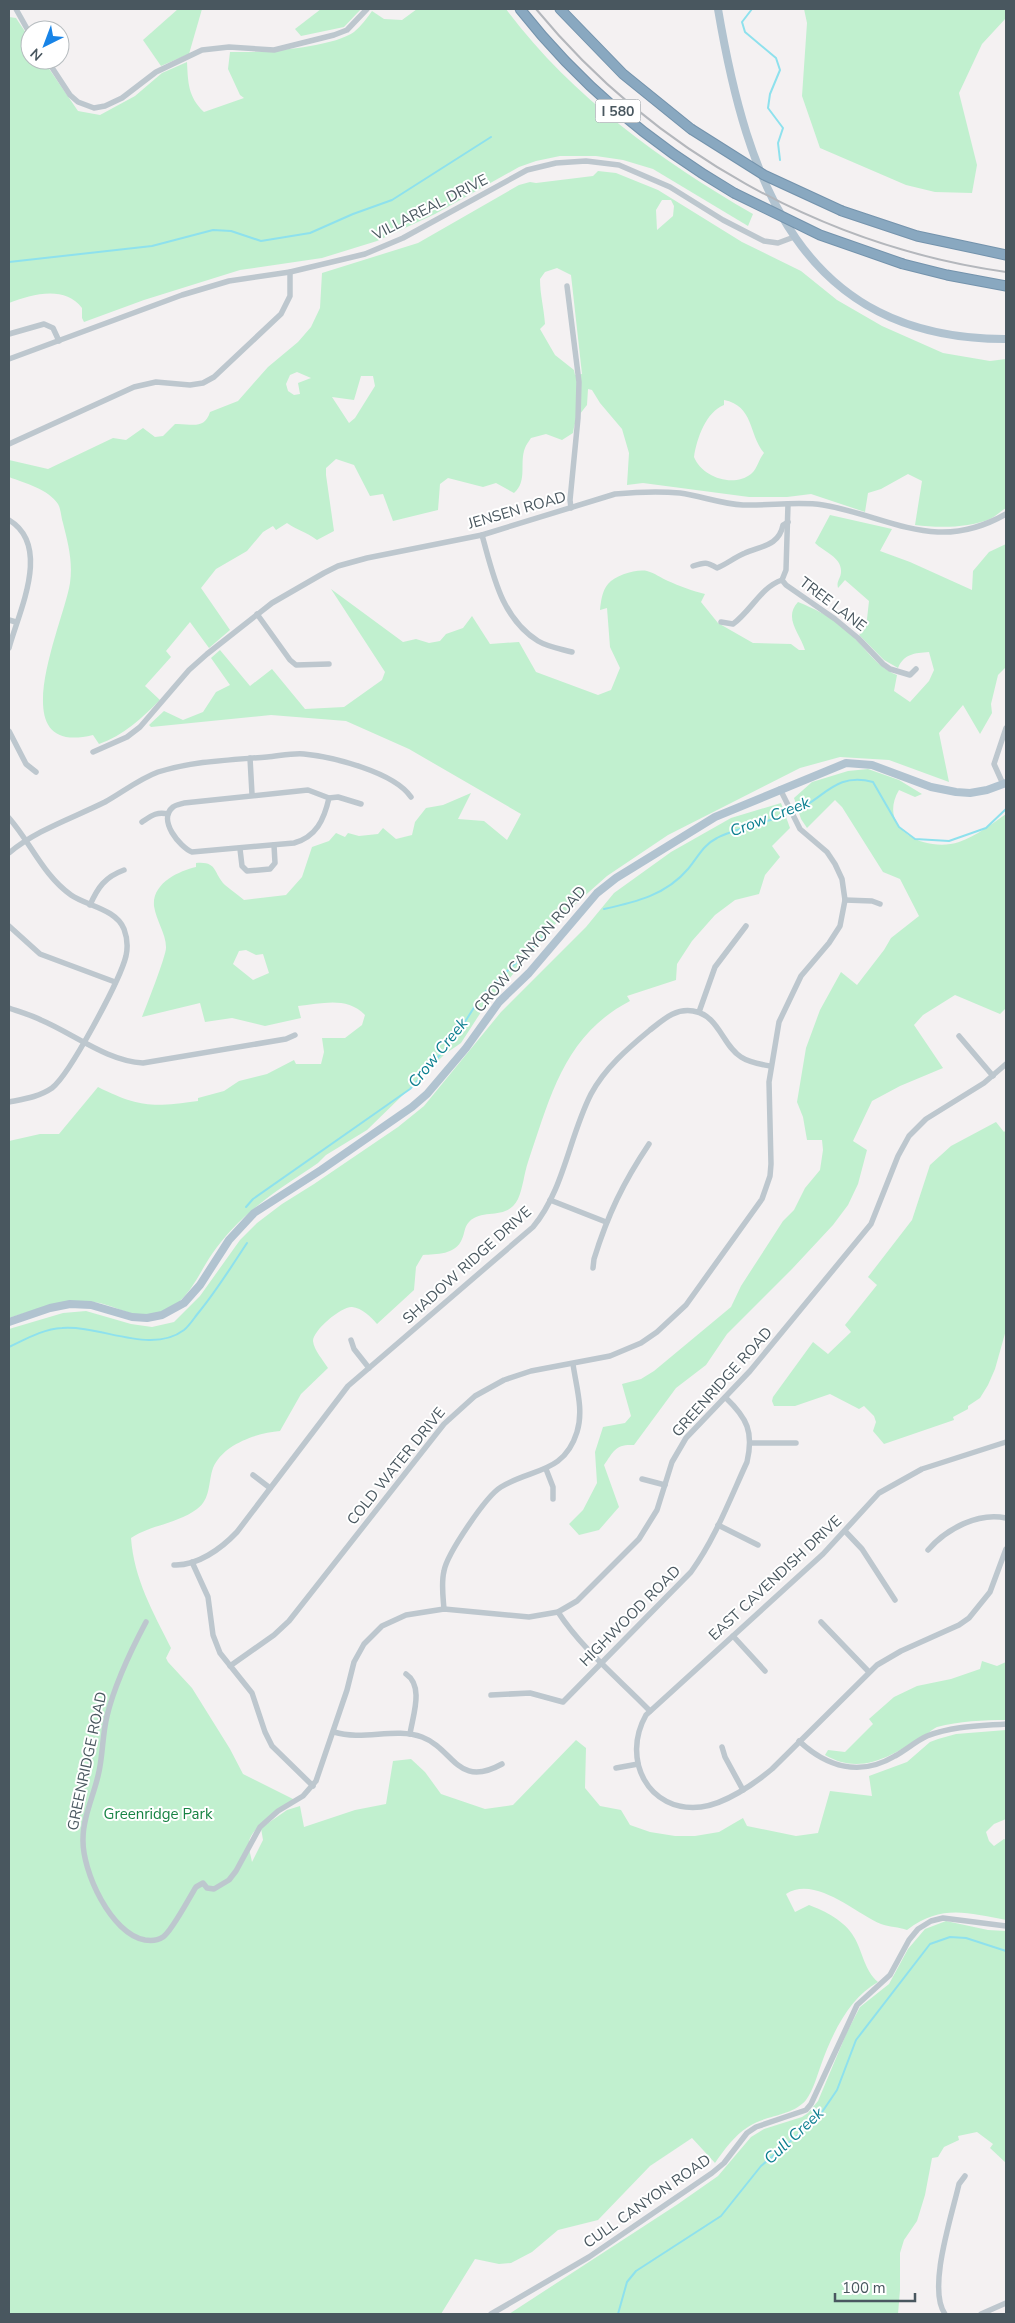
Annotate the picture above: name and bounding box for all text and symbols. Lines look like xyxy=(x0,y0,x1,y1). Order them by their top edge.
north arrow xyxy=(20,20,70,70)
text: N xyxy=(26,44,47,65)
road number: I 580 xyxy=(596,100,640,122)
street label: VILLAREAL DRIVE xyxy=(368,169,491,245)
street label: JENSEN ROAD xyxy=(465,486,568,534)
street label: TREE LANE xyxy=(795,572,871,636)
water label: Crow Creek xyxy=(727,791,814,842)
street label: CROW CANYON ROAD xyxy=(469,881,591,1017)
water label: Crow Creek xyxy=(403,1013,474,1093)
street label: SHADOW RIDGE DRIVE xyxy=(398,1202,536,1328)
street label: GREENRIDGE ROAD xyxy=(667,1323,777,1441)
street label: COLD WATER DRIVE xyxy=(342,1403,450,1529)
street label: EAST CAVENDISH DRIVE xyxy=(704,1511,846,1645)
street label: HIGHWOOD ROAD xyxy=(575,1561,685,1671)
street label: GREENRIDGE ROAD xyxy=(63,1690,111,1832)
park label: Greenridge Park xyxy=(104,1804,213,1824)
water label: Cull Creek xyxy=(759,2102,829,2169)
street label: CULL CANYON ROAD xyxy=(579,2149,715,2253)
scale bar xyxy=(835,2270,915,2302)
text: 100 m xyxy=(842,2278,886,2298)

